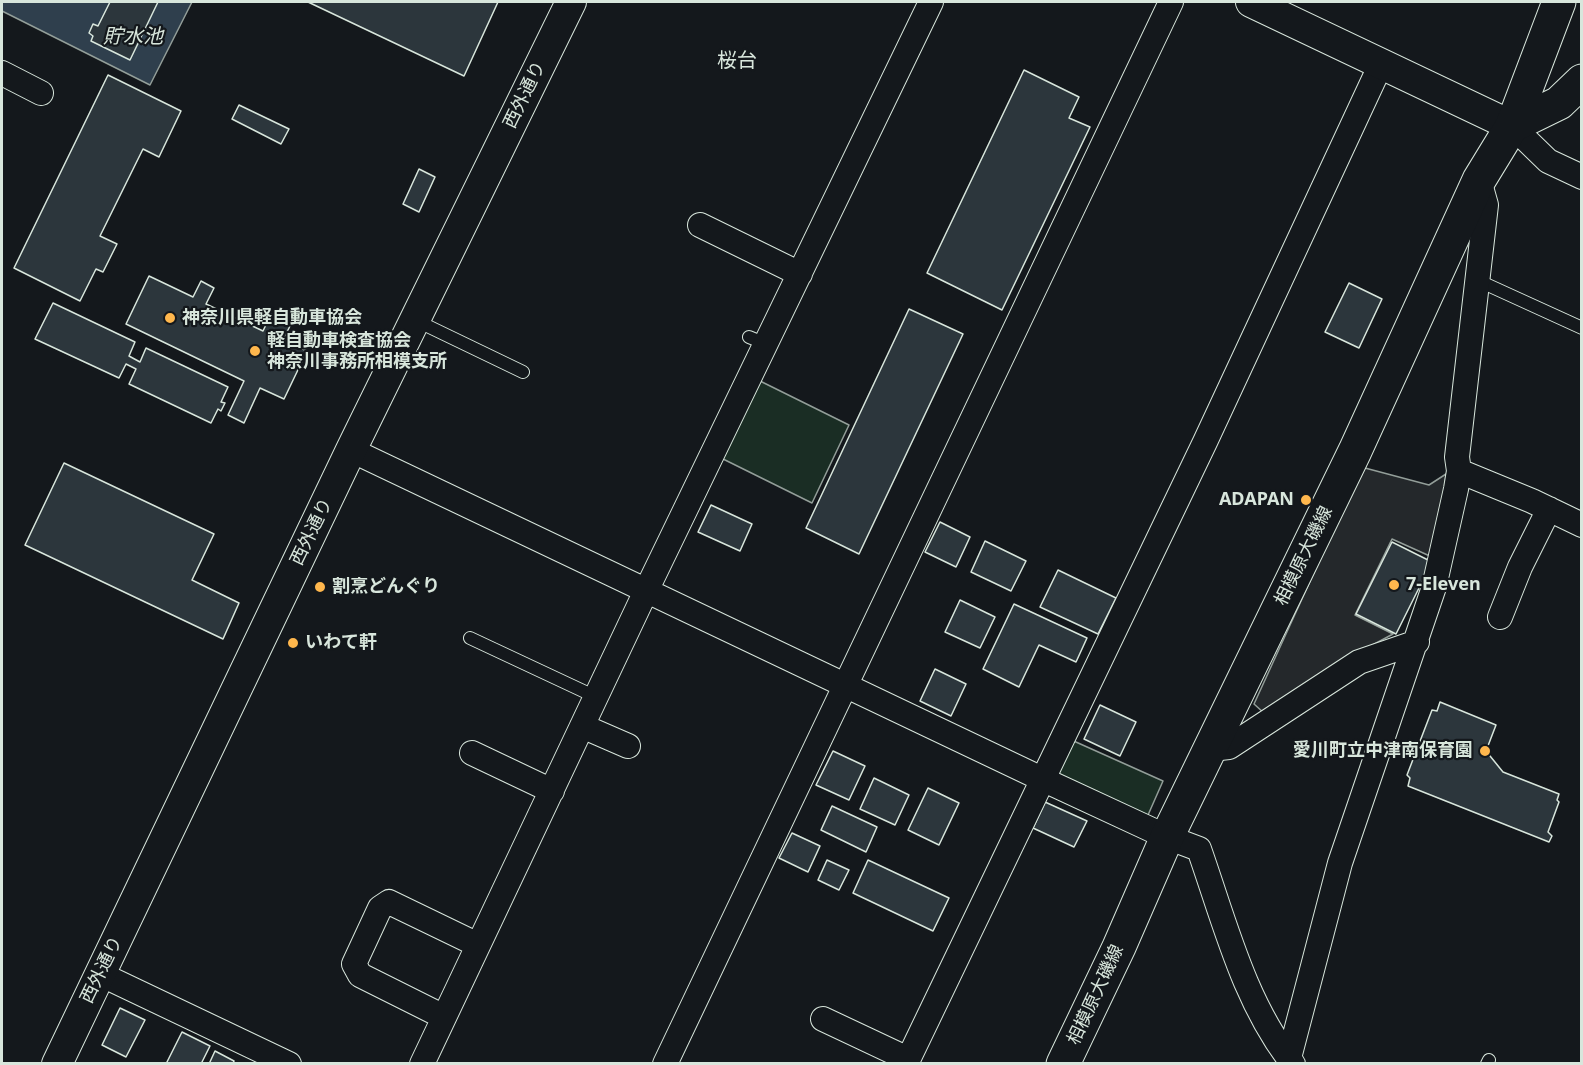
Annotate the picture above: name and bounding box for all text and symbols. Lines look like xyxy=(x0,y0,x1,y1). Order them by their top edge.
water label: 貯水池 xyxy=(103,25,163,49)
district label: 桜台 xyxy=(717,49,757,73)
street label: 西外通り xyxy=(500,58,550,132)
place label: 神奈川県軽自動車協会 xyxy=(182,307,362,329)
marker: 神奈川県軽自動車協会 xyxy=(163,311,177,325)
place label: 軽自動車検査協会 神奈川事務所相模支所 xyxy=(267,330,447,372)
marker: 軽自動車検査協会 神奈川事務所相模支所 xyxy=(248,344,262,358)
place label: ADAPAN xyxy=(1219,489,1294,511)
marker: ADAPAN xyxy=(1299,493,1313,507)
street label: 西外通り xyxy=(287,495,337,569)
street label: 相模原大磯線 xyxy=(1271,503,1337,609)
place label: 7-Eleven xyxy=(1406,574,1481,596)
place label: 割烹どんぐり xyxy=(332,576,440,598)
marker: 7-Eleven xyxy=(1387,578,1401,592)
marker: 割烹どんぐり xyxy=(313,580,327,594)
place label: いわて軒 xyxy=(305,632,377,654)
marker: いわて軒 xyxy=(286,636,300,650)
place label: 愛川町立中津南保育園 xyxy=(1293,740,1473,762)
marker: 愛川町立中津南保育園 xyxy=(1478,744,1492,758)
street label: 西外通り xyxy=(77,933,127,1007)
street label: 相模原大磯線 xyxy=(1063,941,1129,1049)

